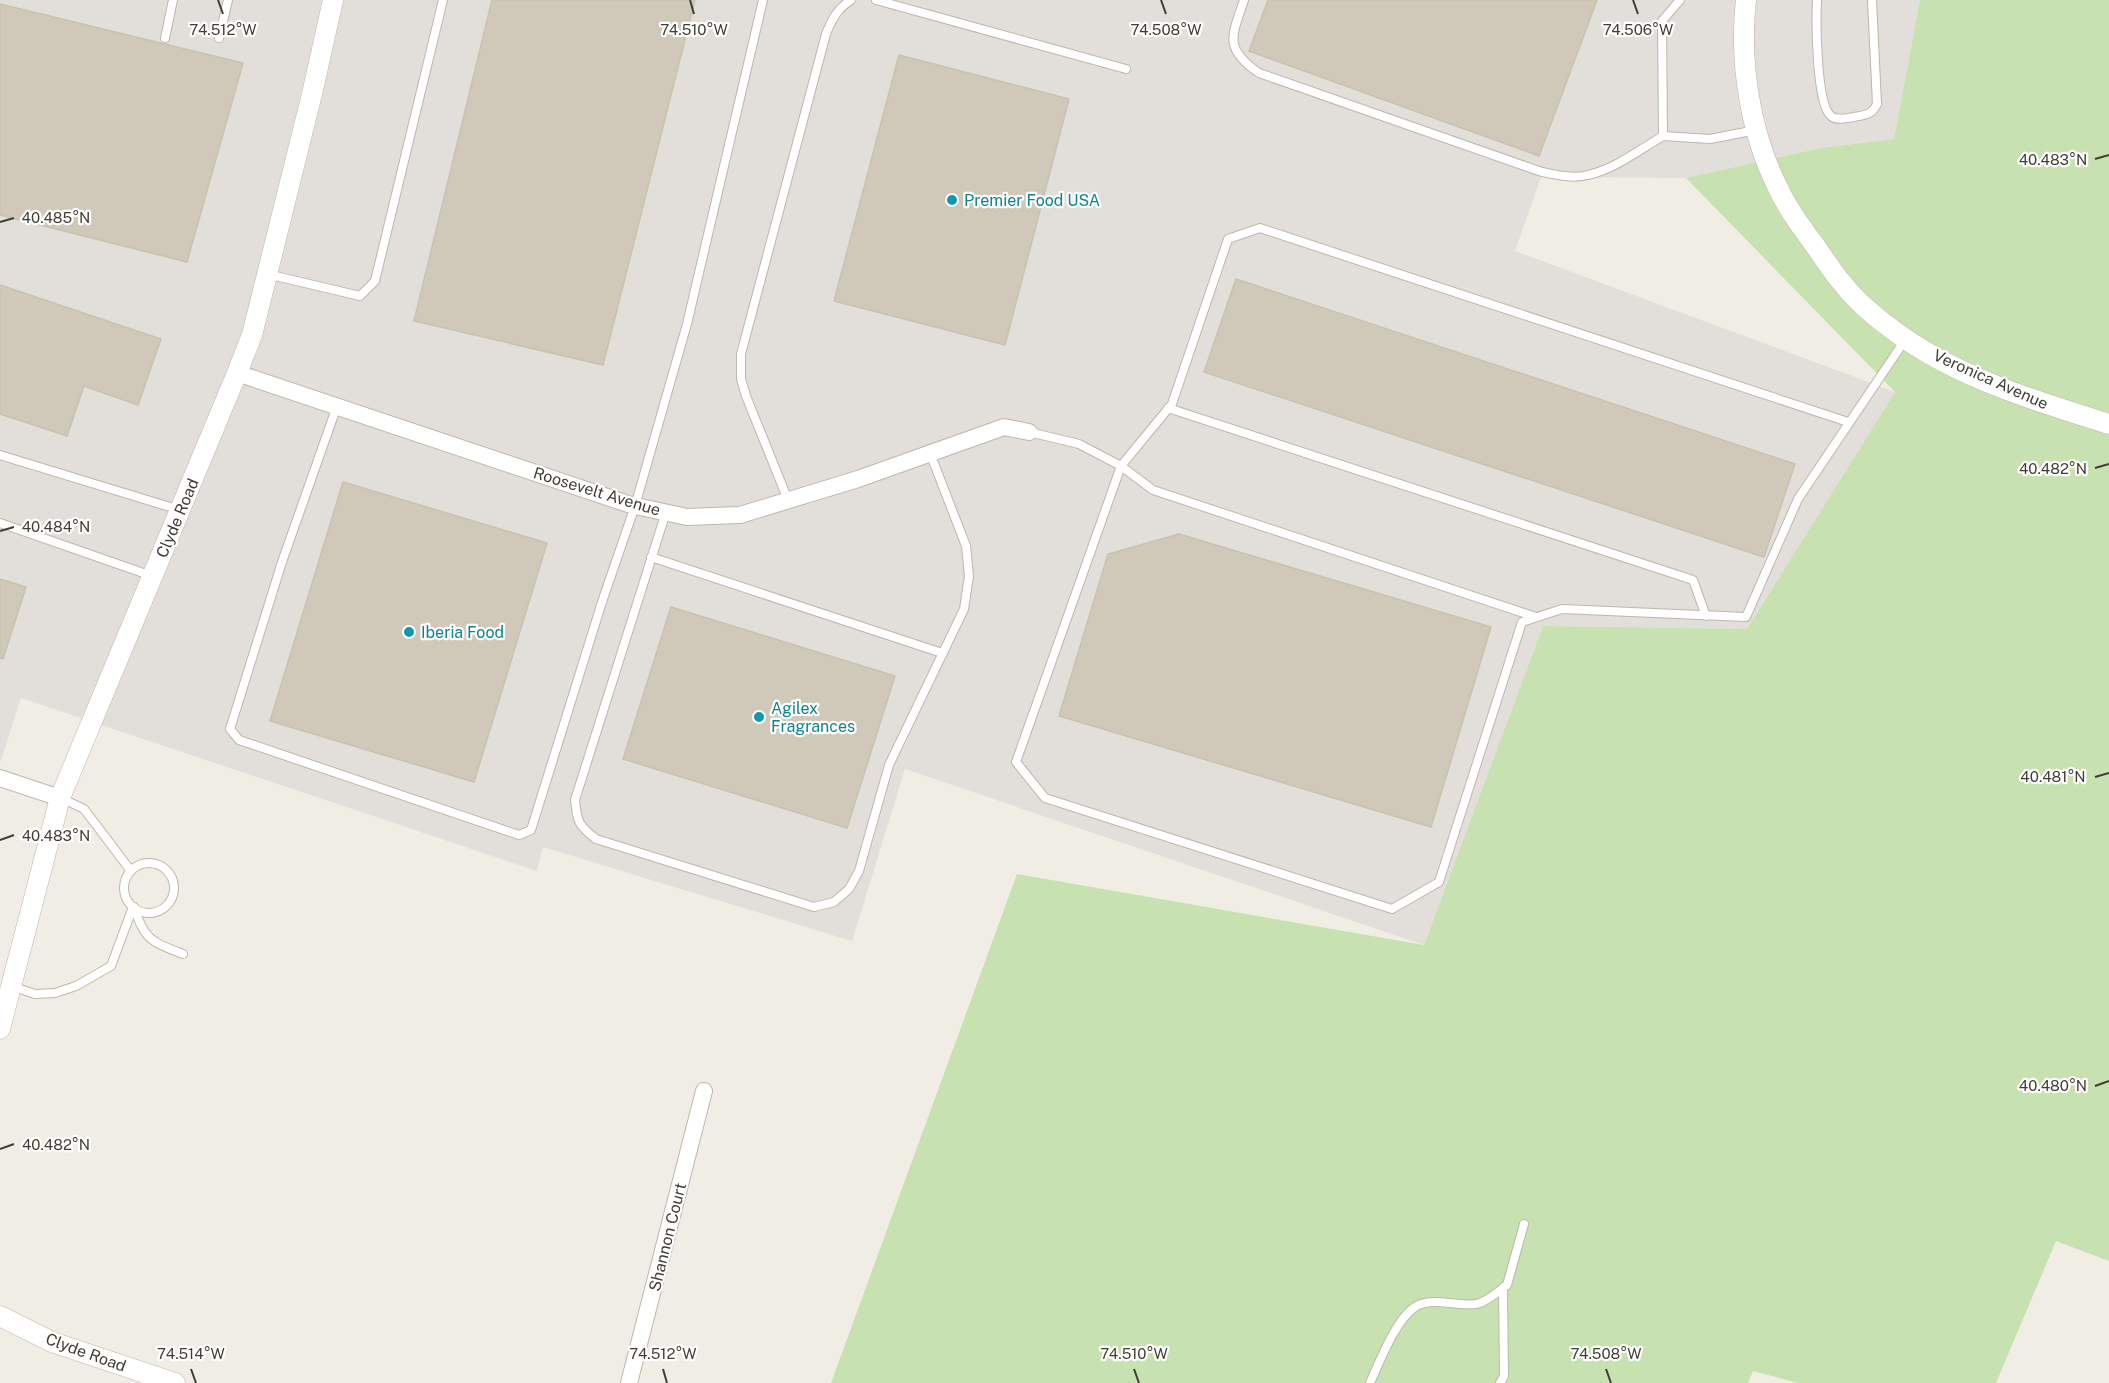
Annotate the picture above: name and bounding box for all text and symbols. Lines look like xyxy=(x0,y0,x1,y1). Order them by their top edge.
text: 74.512°W xyxy=(189,21,257,38)
text: 74.510°W xyxy=(660,21,728,38)
text: 74.508°W xyxy=(1130,21,1202,38)
text: 74.506°W xyxy=(1603,21,1673,38)
text: 40.483°N xyxy=(2019,151,2087,168)
place label: Premier Food USA xyxy=(964,191,1100,210)
marker: Premier Food USA xyxy=(945,193,959,207)
text: 40.485°N xyxy=(22,209,90,226)
street label: Veronica Avenue xyxy=(1930,346,2051,413)
text: 40.482°N xyxy=(2019,460,2087,477)
street label: Roosevelt Avenue xyxy=(531,463,663,520)
street label: Clyde Road xyxy=(152,476,203,561)
text: 40.484°N xyxy=(22,518,90,535)
place label: Iberia Food xyxy=(421,623,504,642)
marker: Iberia Food xyxy=(402,625,416,639)
place label: Agilex Fragrances xyxy=(771,699,855,736)
marker: Agilex Fragrances xyxy=(752,710,766,724)
text: 40.481°N xyxy=(2020,768,2086,785)
text: 40.483°N xyxy=(22,827,90,844)
text: 40.480°N xyxy=(2019,1077,2087,1094)
text: 40.482°N xyxy=(22,1136,90,1153)
street label: Shannon Court xyxy=(645,1181,690,1293)
street label: Clyde Road xyxy=(43,1329,129,1376)
text: 74.514°W xyxy=(157,1345,225,1362)
text: 74.512°W xyxy=(629,1345,697,1362)
text: 74.510°W xyxy=(1100,1345,1168,1362)
text: 74.508°W xyxy=(1570,1345,1642,1362)

